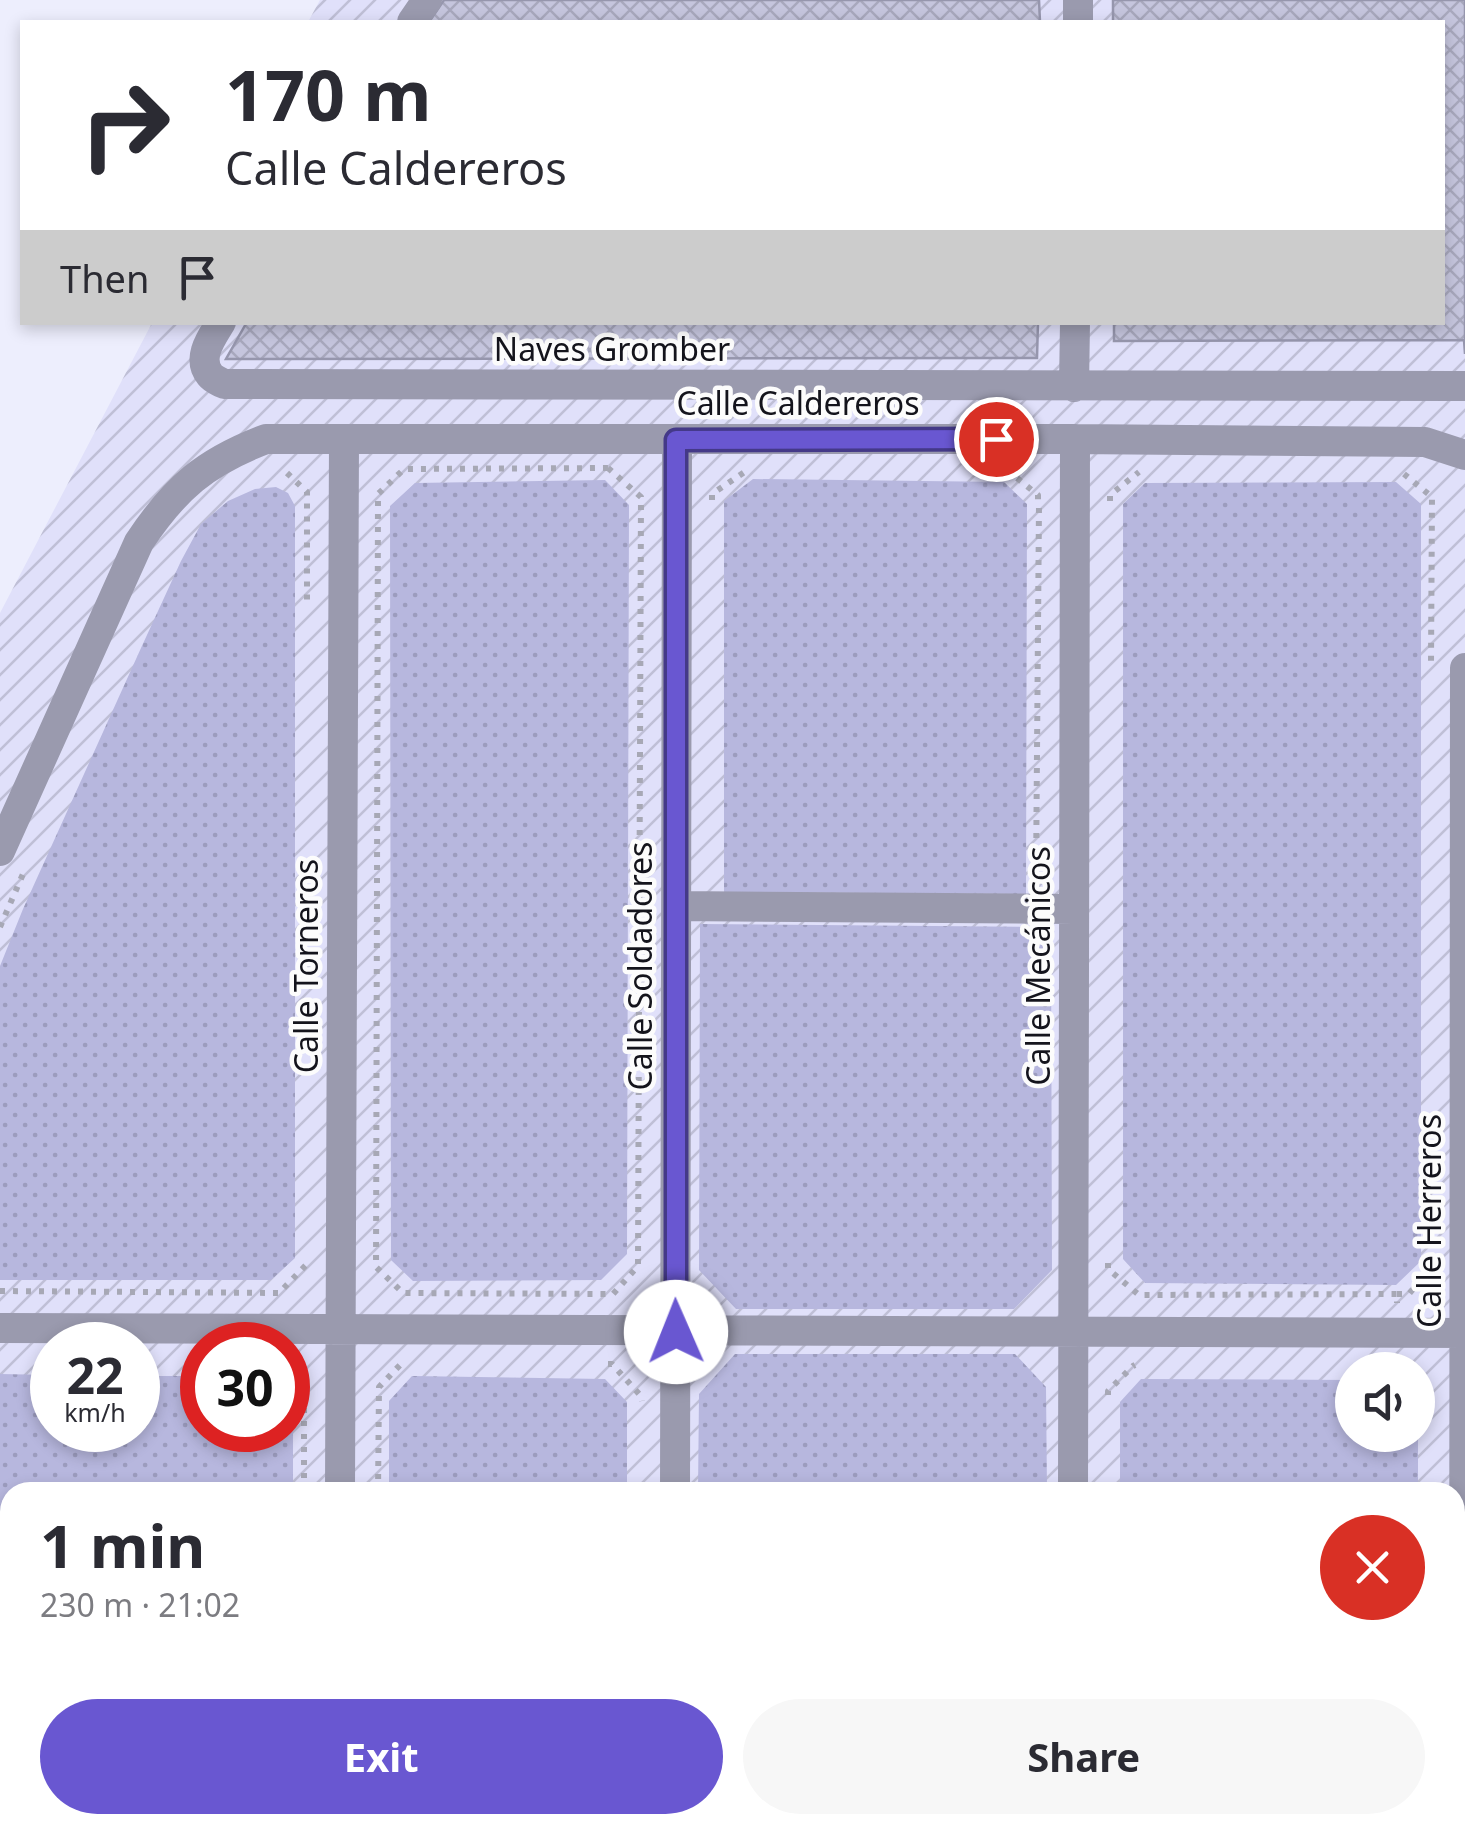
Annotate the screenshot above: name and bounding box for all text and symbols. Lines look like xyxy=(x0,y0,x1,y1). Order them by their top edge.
text: 170 m xyxy=(225,46,432,142)
icon: right xyxy=(60,60,190,190)
text: Calle Caldereros xyxy=(225,137,567,198)
icon: arrive xyxy=(170,250,225,305)
text: Then xyxy=(60,252,150,304)
street label: Naves Gromber xyxy=(494,327,730,370)
street label: Calle Caldereros xyxy=(676,381,920,424)
pin xyxy=(954,397,1039,482)
icon: arrive xyxy=(969,412,1024,467)
street label: Calle Soldadores xyxy=(618,842,661,1090)
street label: Calle Mecánicos xyxy=(1016,846,1059,1086)
street label: Calle Torneros xyxy=(284,859,327,1073)
street label: Calle Herreros xyxy=(1407,1114,1450,1328)
position arrow xyxy=(624,1280,728,1384)
speed limit sign: 30 xyxy=(180,1322,310,1452)
text: 22 xyxy=(66,1341,124,1409)
map controls xyxy=(1335,1352,1435,1452)
button: sound xyxy=(1335,1352,1435,1452)
text: km/h xyxy=(64,1395,126,1429)
text: 1 min xyxy=(40,1504,205,1586)
button: close xyxy=(1320,1515,1425,1620)
text: 230 m · 21:02 xyxy=(40,1583,240,1626)
button: Exit xyxy=(40,1699,723,1814)
button: Share xyxy=(743,1699,1425,1814)

